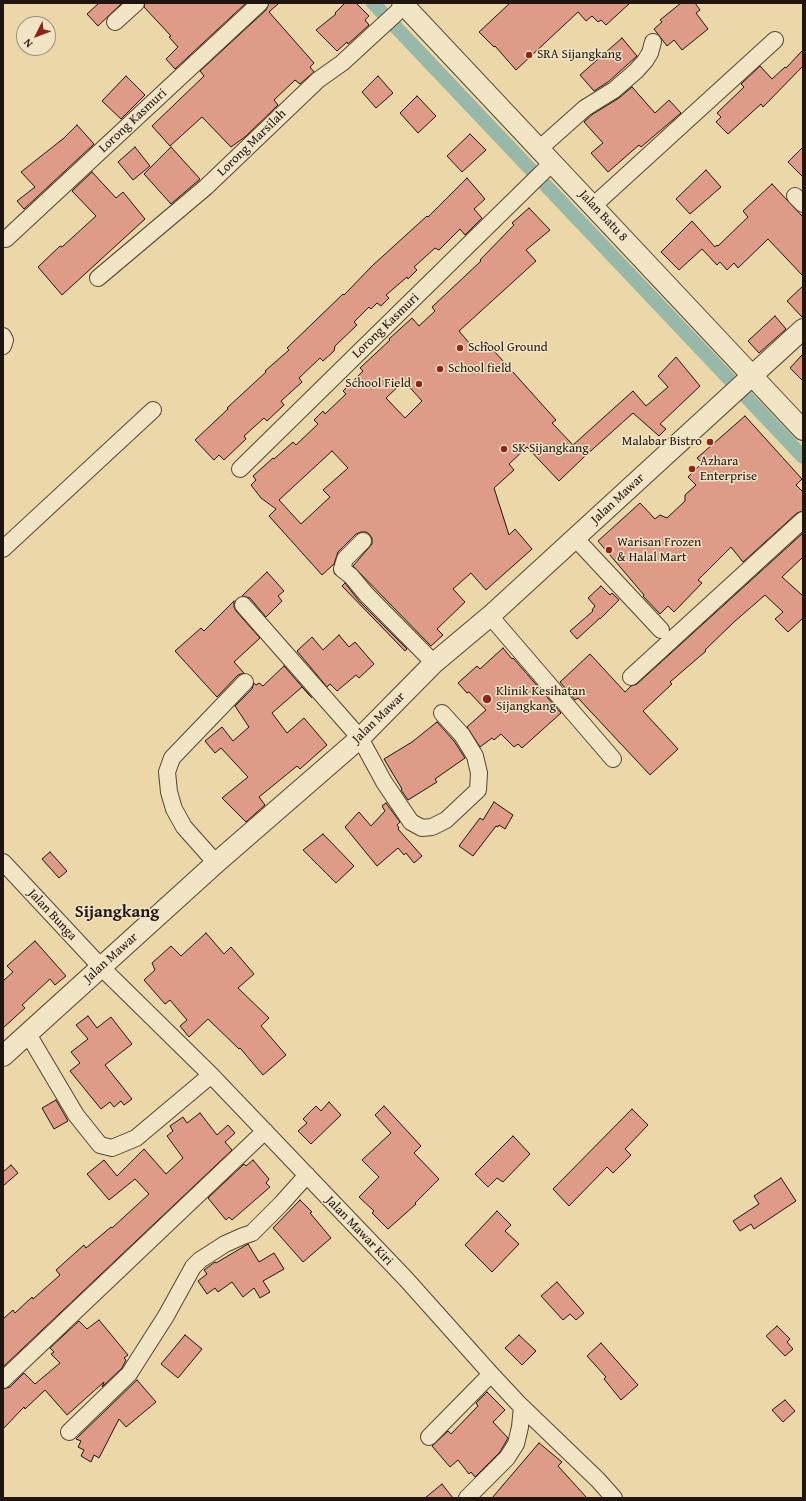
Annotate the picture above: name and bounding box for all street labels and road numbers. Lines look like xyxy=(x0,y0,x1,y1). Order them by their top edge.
street label: Lorong Kasmuri xyxy=(96,86,170,156)
street label: Lorong Marsilah xyxy=(214,106,290,180)
street label: Jalan Batu 8 xyxy=(575,187,631,245)
street label: Lorong Kasmuri xyxy=(349,290,423,362)
street label: Jalan Mawar xyxy=(588,470,648,528)
street label: Jalan Mawar xyxy=(349,689,409,747)
street label: Jalan Bunga xyxy=(24,886,80,944)
street label: Jalan Mawar xyxy=(81,930,141,986)
street label: Jalan Mawar Kiri xyxy=(322,1193,396,1269)

